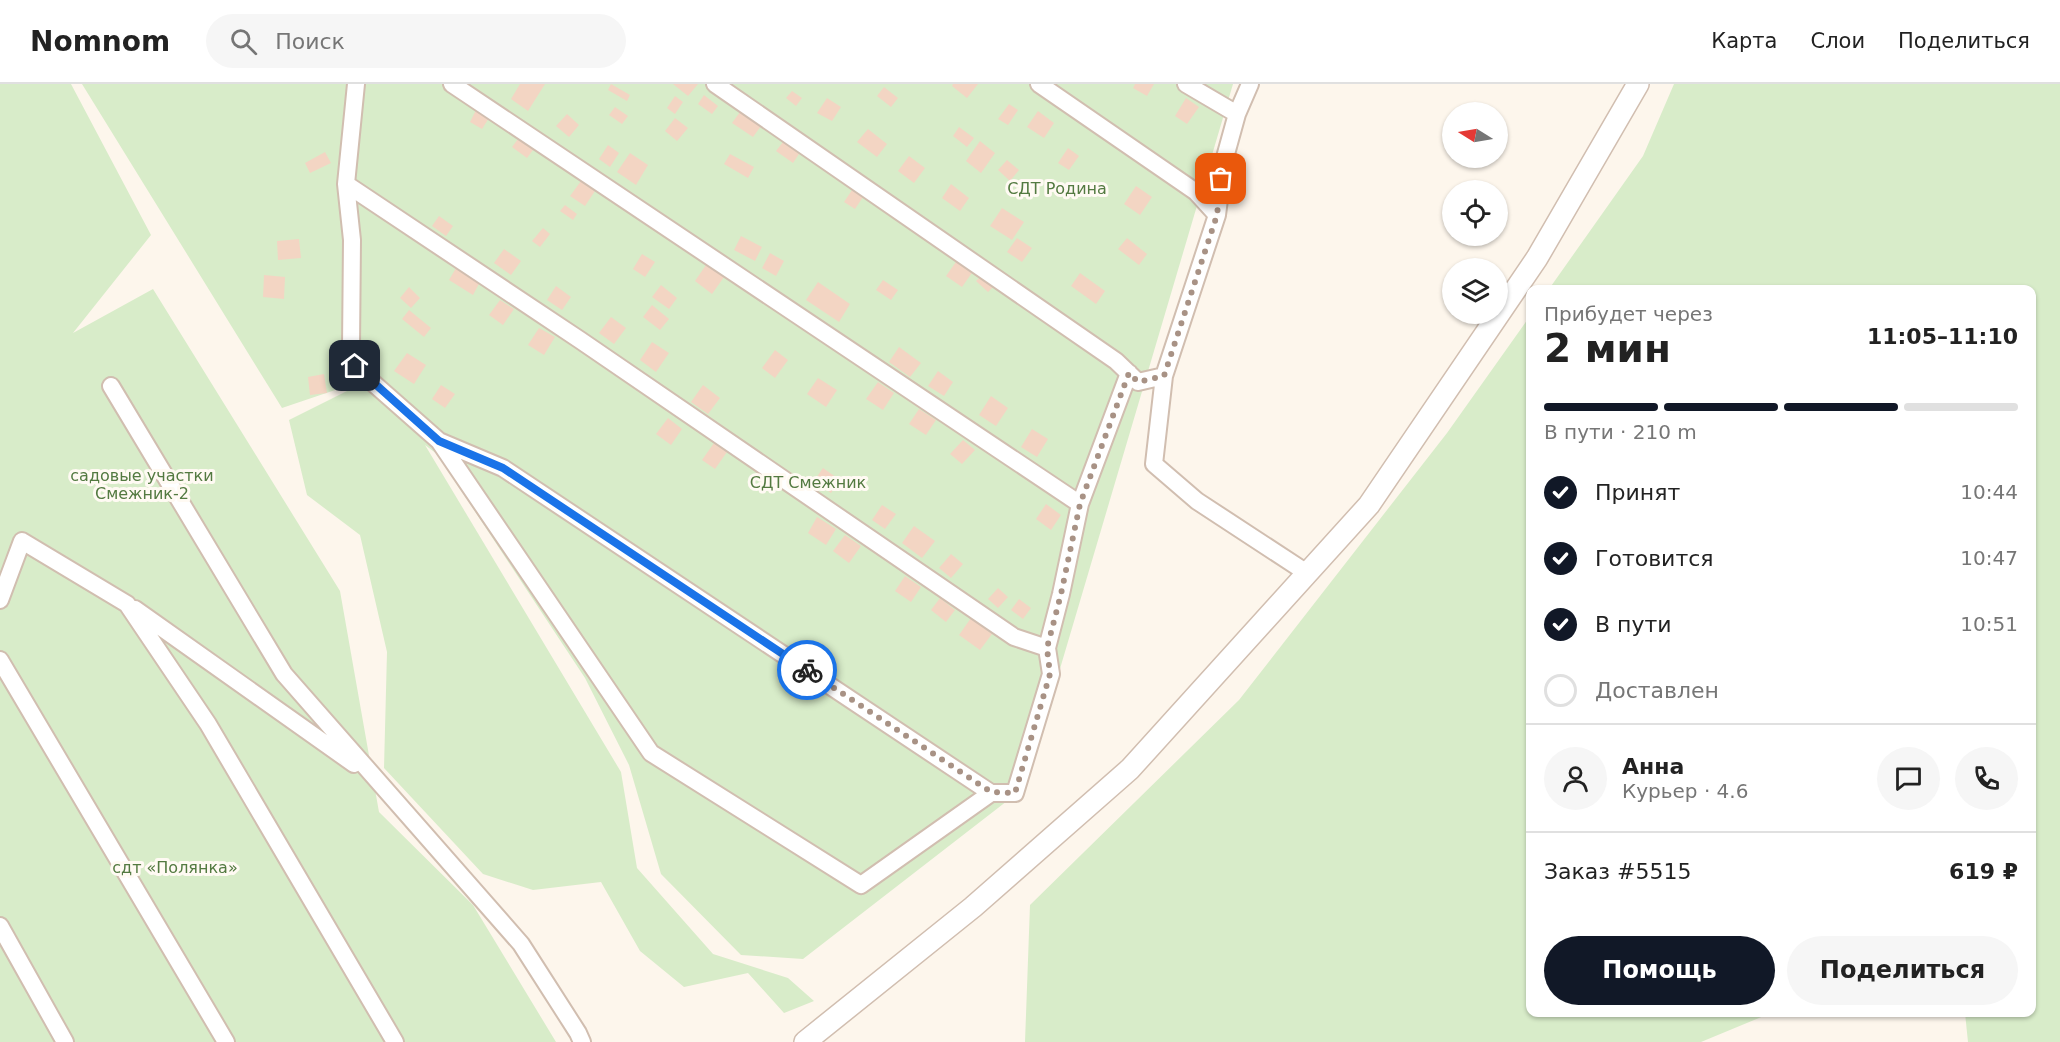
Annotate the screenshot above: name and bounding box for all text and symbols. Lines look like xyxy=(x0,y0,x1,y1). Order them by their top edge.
search box xyxy=(206,14,626,68)
text: Nomnom xyxy=(30,25,170,58)
icon: search xyxy=(227,25,260,58)
text: Поиск xyxy=(275,29,345,54)
text: Карта xyxy=(1711,29,1777,53)
text: Слои xyxy=(1810,29,1865,53)
text: Поделиться xyxy=(1898,29,2030,53)
north arrow xyxy=(1442,102,1508,168)
map controls xyxy=(1442,102,1508,324)
pin xyxy=(1195,153,1246,204)
icon: bag xyxy=(1204,162,1237,195)
park label: СДТ Родина xyxy=(1007,179,1107,198)
button: locate xyxy=(1442,180,1508,246)
button: layers xyxy=(1442,258,1508,324)
text: Прибудет через xyxy=(1544,302,1713,326)
text: 11:05–11:10 xyxy=(1867,324,2018,349)
text: 2 мин xyxy=(1544,326,1671,371)
pin xyxy=(329,340,380,391)
icon: home xyxy=(338,349,371,382)
text: В пути · 210 m xyxy=(1544,420,1697,444)
park label: садовые участки Смежник-2 xyxy=(70,466,214,503)
park label: СДТ Смежник xyxy=(750,473,867,492)
icon: check xyxy=(1544,476,1577,509)
text: Принят xyxy=(1595,480,1680,505)
text: 10:44 xyxy=(1960,480,2018,504)
icon: check xyxy=(1544,542,1577,575)
text: Готовится xyxy=(1595,546,1714,571)
text: 10:47 xyxy=(1960,546,2018,570)
icon: check xyxy=(1544,608,1577,641)
text: В пути xyxy=(1595,612,1672,637)
text: 10:51 xyxy=(1960,612,2018,636)
courier xyxy=(777,640,837,700)
icon: bike xyxy=(791,654,824,687)
text: Доставлен xyxy=(1595,678,1719,703)
button: person xyxy=(1544,747,1607,810)
button: chat xyxy=(1877,747,1940,810)
button: phone xyxy=(1955,747,2018,810)
text: Анна xyxy=(1622,754,1684,779)
text: Курьер · 4.6 xyxy=(1622,779,1748,803)
park label: сдт «Полянка» xyxy=(112,858,238,877)
text: Заказ #5515 xyxy=(1544,859,1691,884)
text: 619 ₽ xyxy=(1949,859,2018,884)
button: Помощь xyxy=(1544,936,1775,1005)
button: Поделиться xyxy=(1787,936,2018,1005)

